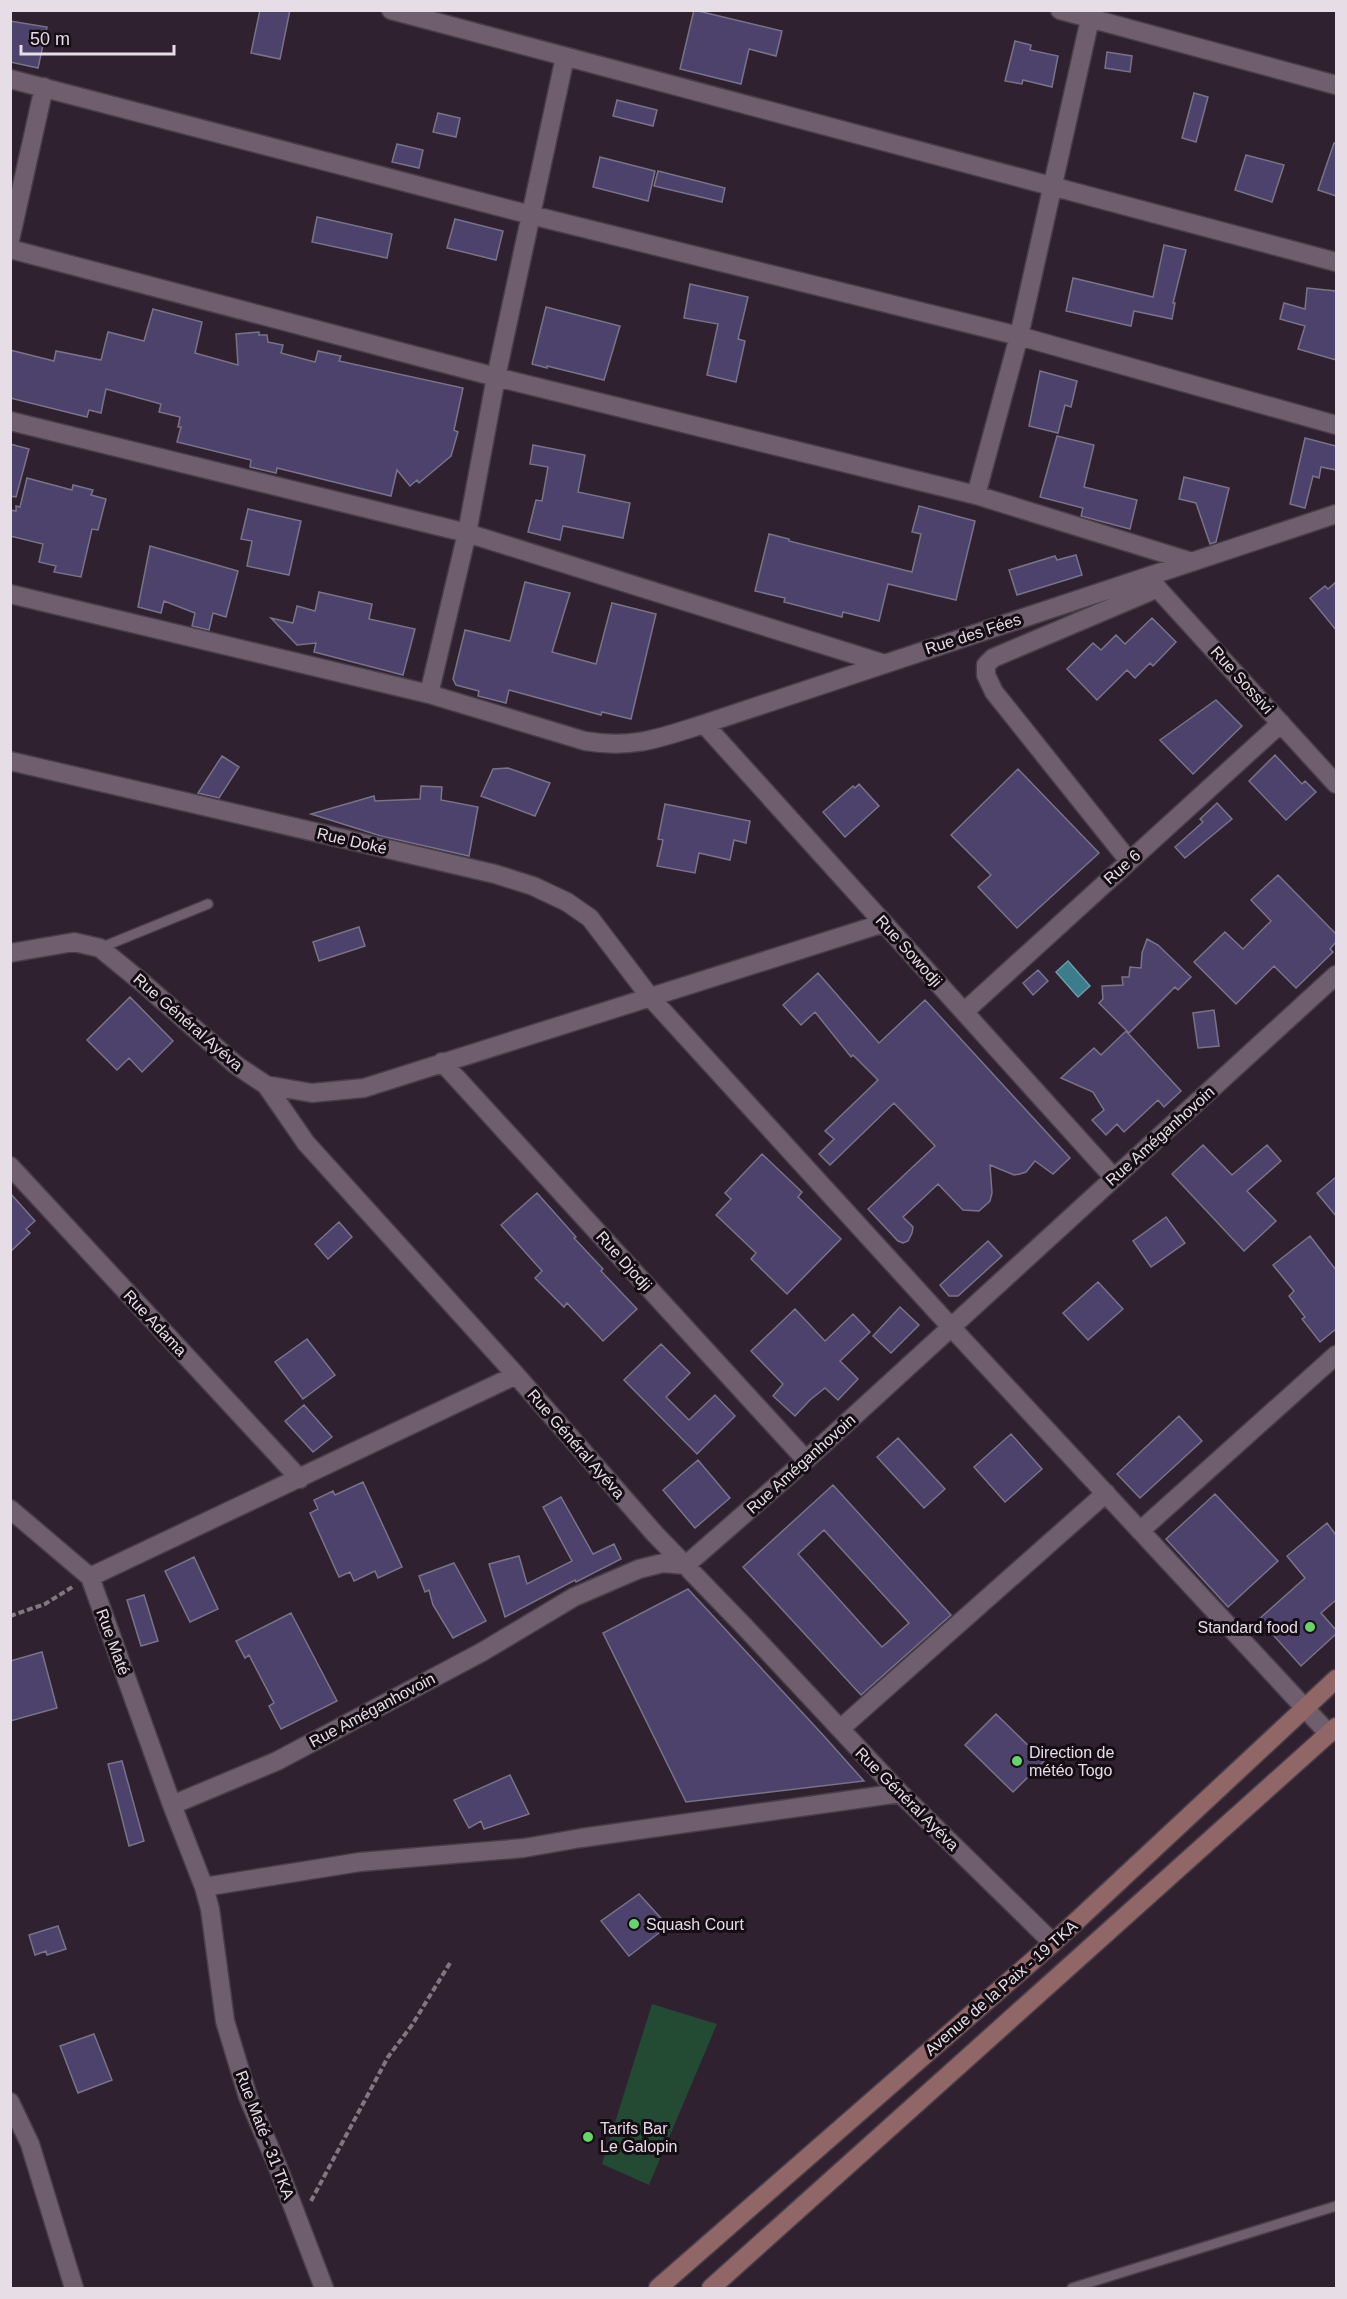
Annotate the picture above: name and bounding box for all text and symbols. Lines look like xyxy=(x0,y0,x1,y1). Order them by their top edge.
scale bar xyxy=(21,18,174,56)
text: 50 m xyxy=(30,29,70,49)
street label: Rue des Fées xyxy=(923,611,1023,657)
street label: Rue Sossivi xyxy=(1207,643,1277,717)
street label: Rue Doké xyxy=(315,825,389,857)
street label: Rue 6 xyxy=(1100,846,1144,888)
street label: Rue Sowodji xyxy=(873,912,945,990)
street label: Rue Général Ayéva xyxy=(130,970,246,1074)
street label: Rue Améganhovoin xyxy=(1102,1083,1218,1189)
street label: Rue Djodji xyxy=(593,1228,655,1294)
street label: Rue Adama xyxy=(120,1287,190,1359)
street label: Rue Général Ayéva xyxy=(524,1386,628,1502)
street label: Rue Améganhovoin xyxy=(743,1411,859,1517)
street label: Rue Maté xyxy=(93,1606,133,1678)
place label: Standard food xyxy=(1197,1619,1298,1636)
marker: Standard food xyxy=(1303,1620,1317,1634)
street label: Rue Améganhovoin xyxy=(306,1670,438,1750)
street label: Rue Général Ayéva xyxy=(852,1744,962,1854)
place label: Direction de météo Togo xyxy=(1029,1744,1114,1779)
marker: Direction de météo Togo xyxy=(1010,1754,1024,1768)
place label: Squash Court xyxy=(646,1916,744,1933)
marker: Squash Court xyxy=(627,1917,641,1931)
street label: Avenue de la Paix - 19 TKA xyxy=(921,1917,1081,2059)
street label: Rue Maté - 31 TKA xyxy=(233,2068,298,2202)
place label: Tarifs Bar Le Galopin xyxy=(600,2120,677,2155)
marker: Tarifs Bar Le Galopin xyxy=(581,2130,595,2144)

